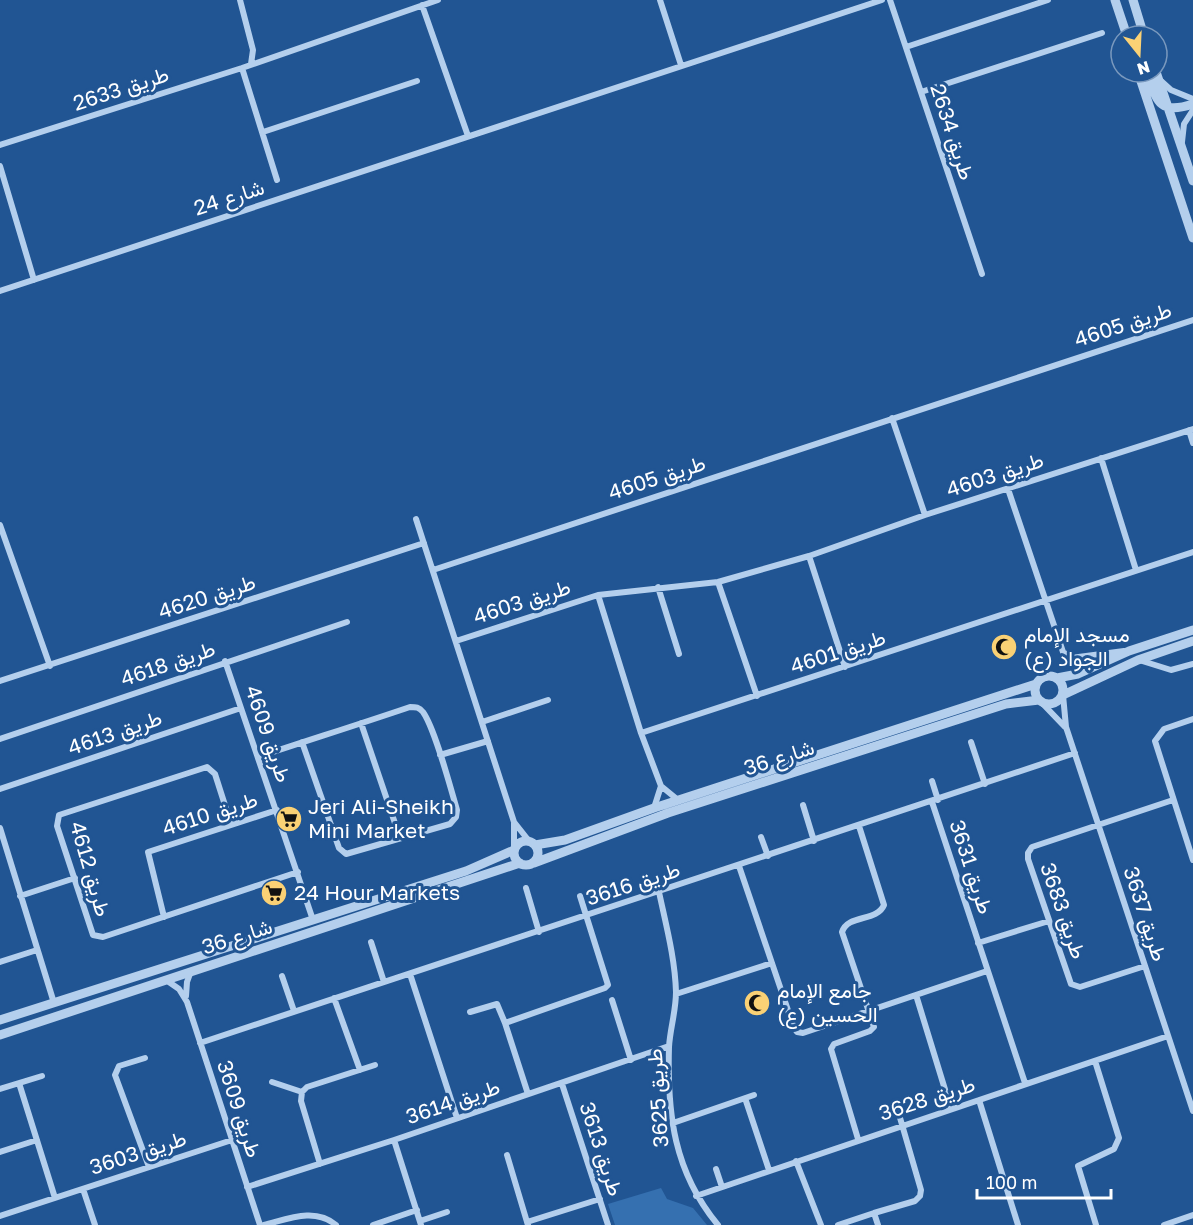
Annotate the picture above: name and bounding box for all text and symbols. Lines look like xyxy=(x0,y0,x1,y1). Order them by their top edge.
north arrow xyxy=(1109,24,1169,84)
text: N xyxy=(1135,57,1153,80)
street label: طريق 2633 xyxy=(69,60,172,117)
street label: طريق 2634 xyxy=(924,80,981,183)
street label: شارع 24 xyxy=(190,173,268,223)
street label: طريق 4605 xyxy=(1071,296,1175,353)
street label: طريق 4603 xyxy=(943,446,1047,503)
street label: طريق 4605 xyxy=(605,449,709,506)
street label: طريق 4620 xyxy=(155,568,259,625)
street label: طريق 4603 xyxy=(470,573,574,630)
place label: مسجد الإمام الجواد (ع) xyxy=(1024,621,1130,673)
street label: طريق 4601 xyxy=(787,623,889,680)
mosque icon: مسجد الإمام الجواد (ع) xyxy=(989,632,1019,662)
street label: طريق 4618 xyxy=(117,635,219,692)
street label: طريق 4609 xyxy=(239,682,298,786)
street label: طريق 4613 xyxy=(64,704,165,761)
street label: شارع 36 xyxy=(740,733,818,783)
street label: طريق 4610 xyxy=(159,785,261,842)
place label: Jeri Ali-Sheikh Mini Market xyxy=(308,793,454,843)
supermarket icon: Jeri Ali-Sheikh Mini Market xyxy=(274,804,304,834)
street label: طريق 3631 xyxy=(944,816,999,917)
street label: طريق 4612 xyxy=(64,818,117,920)
street label: طريق 3616 xyxy=(582,856,683,911)
street label: طريق 3683 xyxy=(1034,859,1092,962)
street label: طريق 3637 xyxy=(1117,863,1173,965)
supermarket icon: 24 Hour Markets xyxy=(259,878,289,908)
place label: 24 Hour Markets xyxy=(294,879,460,905)
street label: شارع 36 xyxy=(198,912,276,962)
place label: جامع الإمام الحسين (ع) xyxy=(777,977,878,1029)
mosque icon: جامع الإمام الحسين (ع) xyxy=(742,988,772,1018)
street label: طريق 3625 xyxy=(641,1048,674,1148)
street label: طريق 3609 xyxy=(211,1057,268,1161)
street label: طريق 3628 xyxy=(875,1070,978,1127)
street label: طريق 3614 xyxy=(402,1073,503,1130)
street label: طريق 3613 xyxy=(574,1098,629,1199)
street label: طريق 3603 xyxy=(86,1124,190,1181)
scale bar xyxy=(977,1162,1110,1200)
text: 100 m xyxy=(986,1171,1037,1193)

